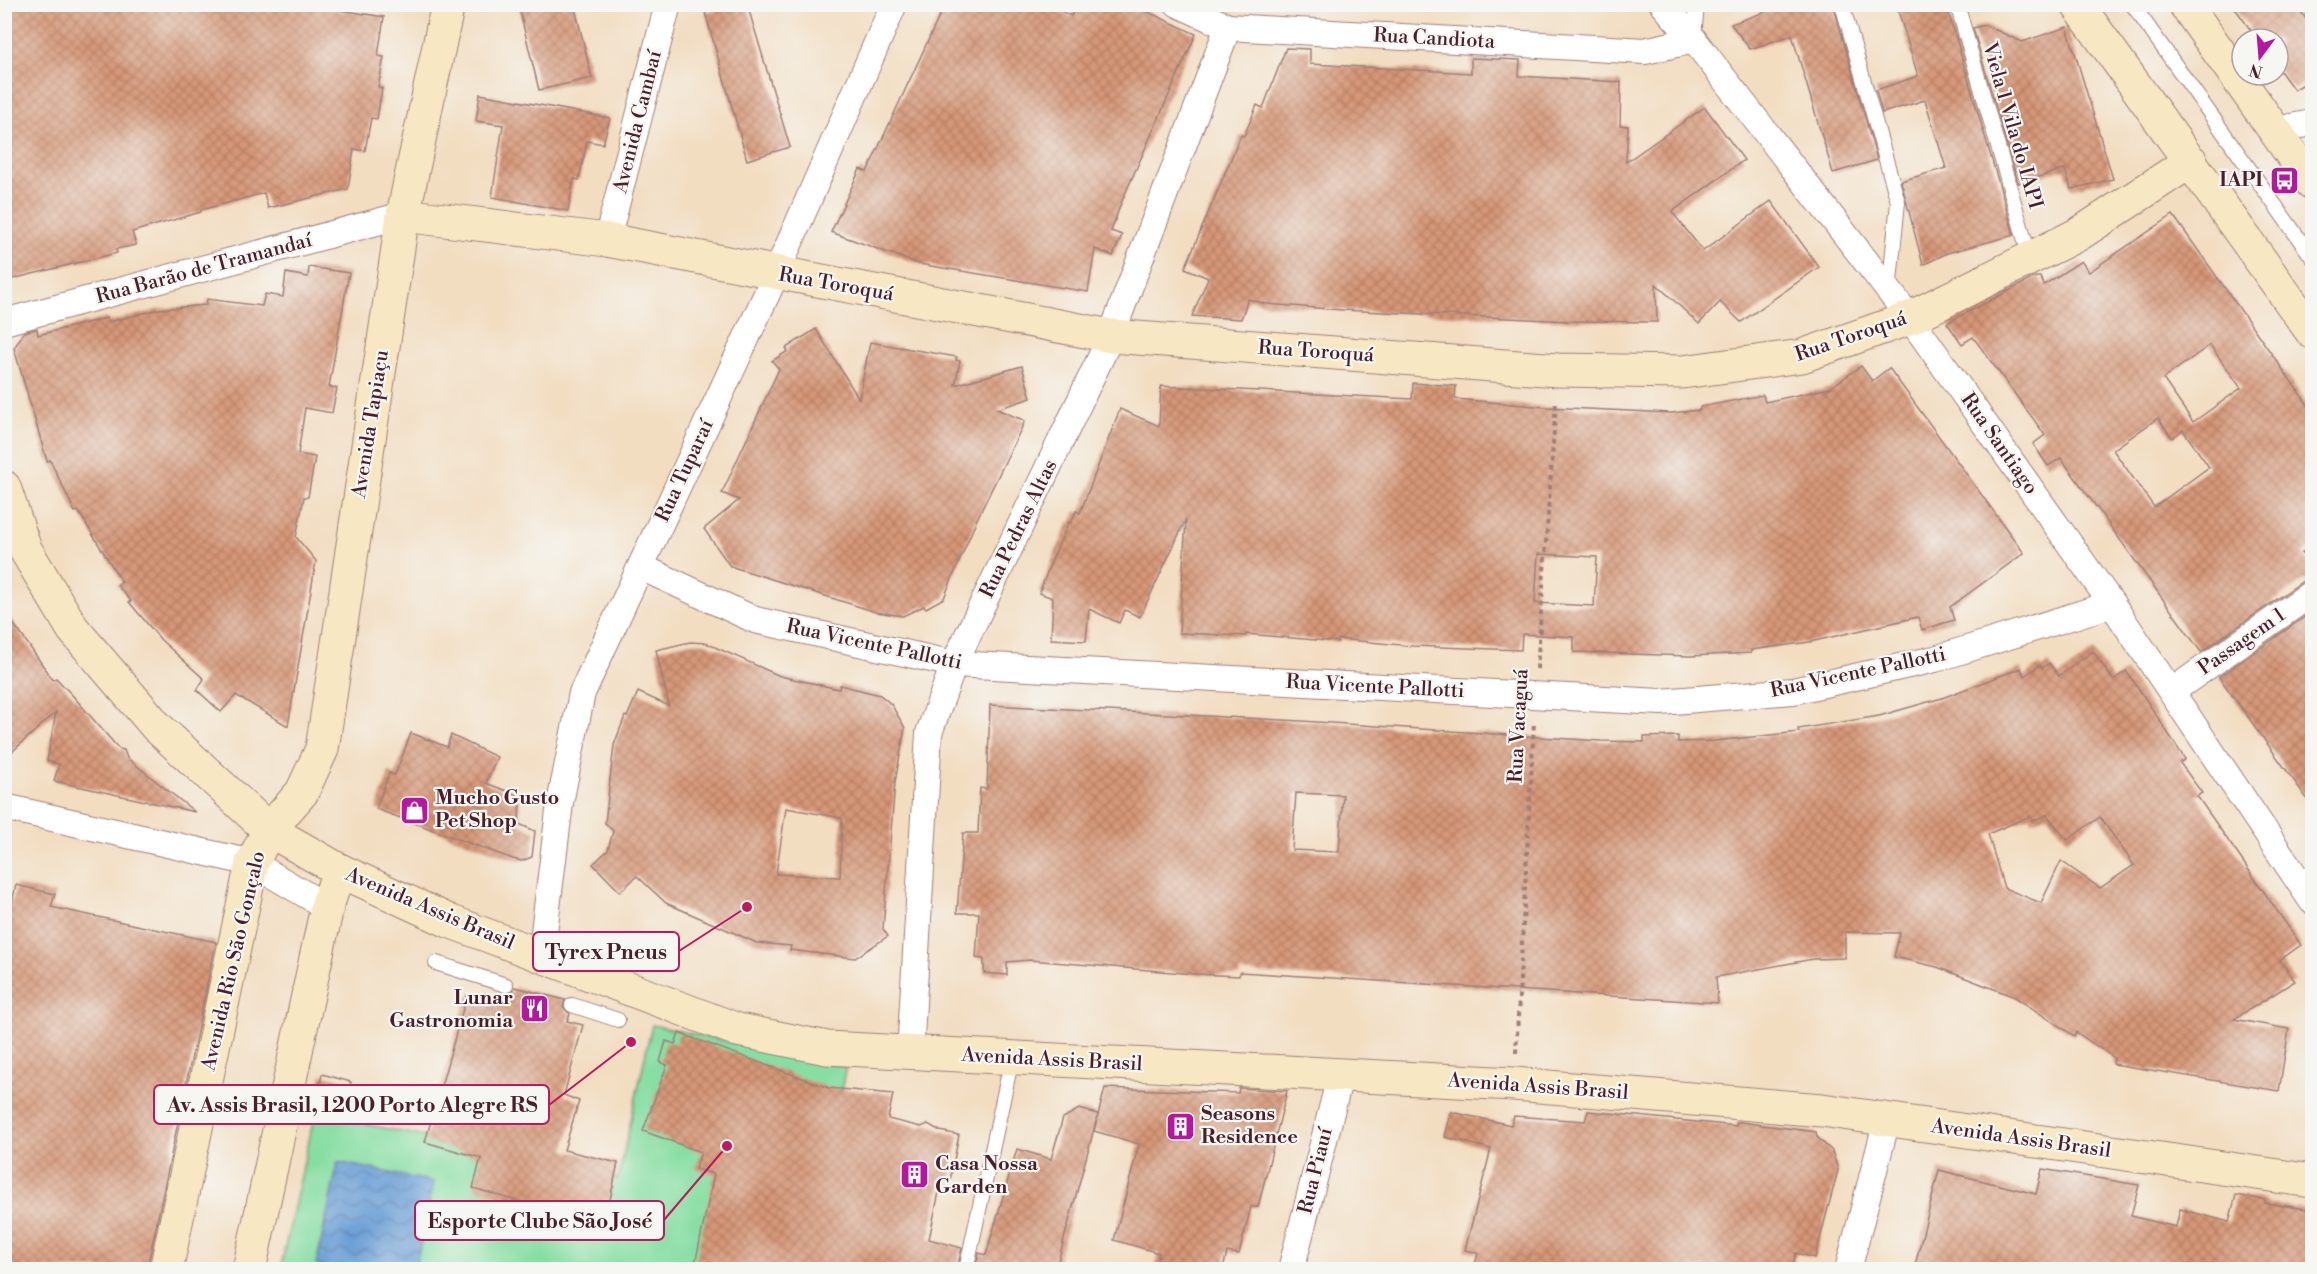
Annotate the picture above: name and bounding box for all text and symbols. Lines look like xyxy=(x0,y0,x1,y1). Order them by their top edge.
street label: Rua Candiota xyxy=(1373,23,1496,55)
north arrow xyxy=(2230,27,2290,87)
street label: Viela 1 Vila do IAPI xyxy=(1976,39,2048,212)
street label: Avenida Cambaí xyxy=(608,47,668,197)
text: N xyxy=(2247,59,2265,82)
bus stop icon: IAPI xyxy=(2268,164,2300,196)
place label: IAPI xyxy=(2219,168,2263,193)
street label: Rua Barão de Tramandaí xyxy=(93,228,316,310)
street label: Rua Toroquá xyxy=(776,263,896,308)
street label: Rua Toroquá xyxy=(1792,306,1911,368)
street label: Rua Toroquá xyxy=(1257,335,1376,369)
street label: Avenida Tapiaçu xyxy=(347,348,395,501)
street label: Rua Santiago xyxy=(1955,388,2043,500)
street label: Rua Tuparaí xyxy=(650,414,720,526)
street label: Rua Pedras Altas xyxy=(975,456,1063,602)
street label: Passagem 1 xyxy=(2194,603,2291,681)
street label: Rua Vicente Pallotti xyxy=(784,614,964,676)
street label: Rua Vicente Pallotti xyxy=(1768,642,1948,704)
street label: Rua Vacaguá xyxy=(1504,667,1535,784)
street label: Rua Vicente Pallotti xyxy=(1285,670,1465,704)
place label: Mucho Gusto Pet Shop xyxy=(435,786,559,834)
shop icon: Mucho Gusto Pet Shop xyxy=(398,794,430,826)
street label: Avenida Rio São Gonçalo xyxy=(196,849,271,1074)
street label: Avenida Assis Brasil xyxy=(341,862,518,956)
callout: Tyrex Pneus xyxy=(533,932,679,971)
text: Tyrex Pneus xyxy=(545,940,667,966)
place label: Lunar Gastronomia xyxy=(389,986,513,1034)
restaurant icon: Lunar Gastronomia xyxy=(518,993,550,1025)
street label: Avenida Assis Brasil xyxy=(960,1043,1143,1077)
street label: Avenida Assis Brasil xyxy=(1446,1068,1629,1106)
callout: Av. Assis Brasil, 1200 Porto Alegre RS xyxy=(154,1085,549,1124)
text: Av. Assis Brasil, 1200 Porto Alegre RS xyxy=(165,1093,538,1119)
place label: Seasons Residence xyxy=(1201,1102,1298,1150)
building icon: Seasons Residence xyxy=(1164,1110,1196,1142)
street label: Avenida Assis Brasil xyxy=(1928,1114,2113,1164)
street label: Rua Piauí xyxy=(1293,1124,1339,1217)
place label: Casa Nossa Garden xyxy=(935,1152,1038,1200)
building icon: Casa Nossa Garden xyxy=(898,1159,930,1191)
callout: Esporte Clube São José xyxy=(415,1201,664,1240)
text: Esporte Clube São José xyxy=(428,1209,652,1235)

